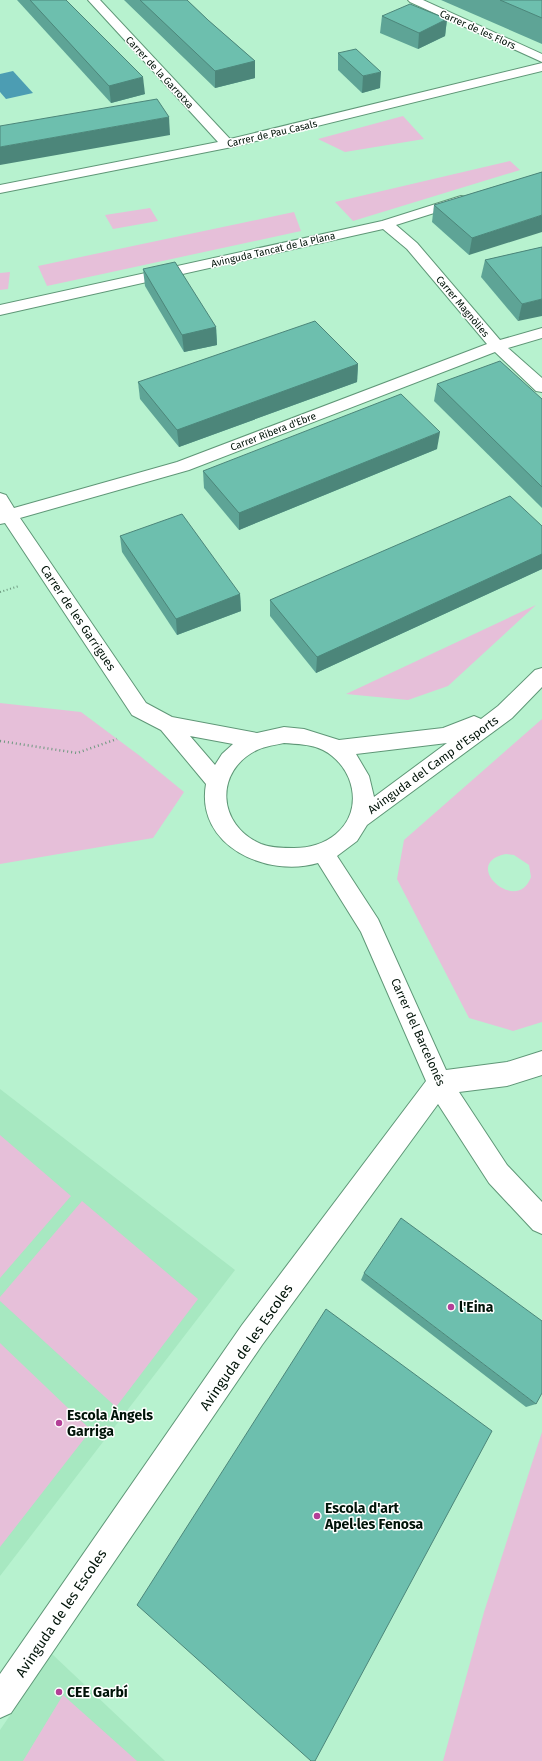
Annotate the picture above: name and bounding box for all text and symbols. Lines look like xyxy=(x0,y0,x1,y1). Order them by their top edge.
street label: Carrer de les Flors xyxy=(438,8,518,52)
street label: Carrer de la Garrotxa xyxy=(123,34,196,111)
street label: Carrer de Pau Casals xyxy=(226,118,319,150)
street label: Avinguda Tancat de la Plana xyxy=(210,230,336,270)
street label: Carrer Magnòlies xyxy=(433,274,492,340)
street label: Carrer Ribera d'Ebre xyxy=(229,410,318,454)
street label: Carrer de les Garrigues xyxy=(38,563,119,674)
street label: Avinguda del Camp d'Esports xyxy=(365,713,501,817)
street label: Carrer del Barcelonés xyxy=(388,976,448,1088)
street label: Avinguda de les Escoles xyxy=(196,1280,297,1414)
place label: l'Eina xyxy=(459,1299,494,1316)
marker: l'Eina xyxy=(446,1302,456,1312)
place label: Escola Àngels Garriga xyxy=(67,1406,153,1440)
marker: Escola Àngels Garriga xyxy=(54,1418,64,1428)
place label: Escola d'art Apel·les Fenosa xyxy=(324,1500,424,1533)
marker: Escola d'art Apel·les Fenosa xyxy=(312,1511,322,1521)
street label: Avinguda de les Escoles xyxy=(12,1546,111,1680)
place label: CEE Garbí xyxy=(67,1684,128,1701)
marker: CEE Garbí xyxy=(54,1687,64,1697)

